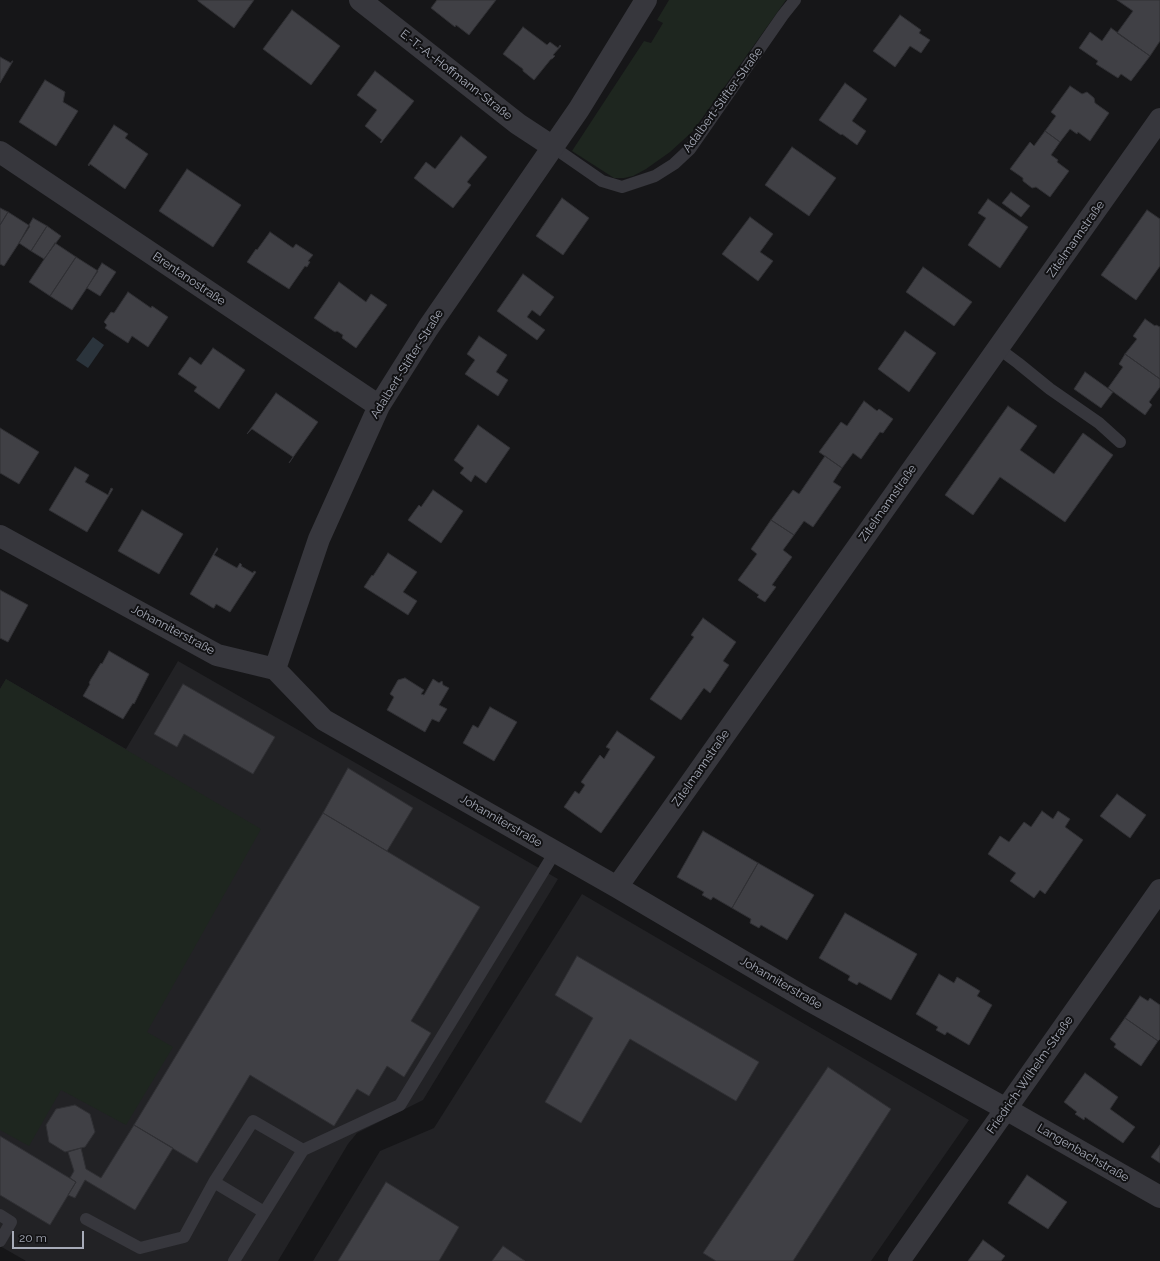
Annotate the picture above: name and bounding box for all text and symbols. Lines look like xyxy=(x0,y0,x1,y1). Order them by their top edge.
street label: E.-T.-A.-Hoffmann-Straße xyxy=(397,27,515,123)
street label: Adalbert-Stifter-Straße xyxy=(680,45,766,155)
street label: Zitelmannstraße xyxy=(1044,198,1108,280)
street label: Brentanostraße xyxy=(150,249,228,309)
street label: Adalbert-Stifter-Straße xyxy=(367,307,447,421)
street label: Zitelmannstraße xyxy=(856,462,920,544)
street label: Johanniterstraße xyxy=(129,602,217,658)
street label: Zitelmannstraße xyxy=(669,727,733,809)
street label: Johanniterstraße xyxy=(457,792,545,850)
street label: Johanniterstraße xyxy=(737,954,825,1012)
street label: Friedrich-Wilhelm-Straße xyxy=(984,1013,1076,1137)
street label: Langenbachstraße xyxy=(1034,1121,1132,1185)
scale bar xyxy=(14,1223,86,1249)
text: 20 m xyxy=(19,1231,47,1245)

